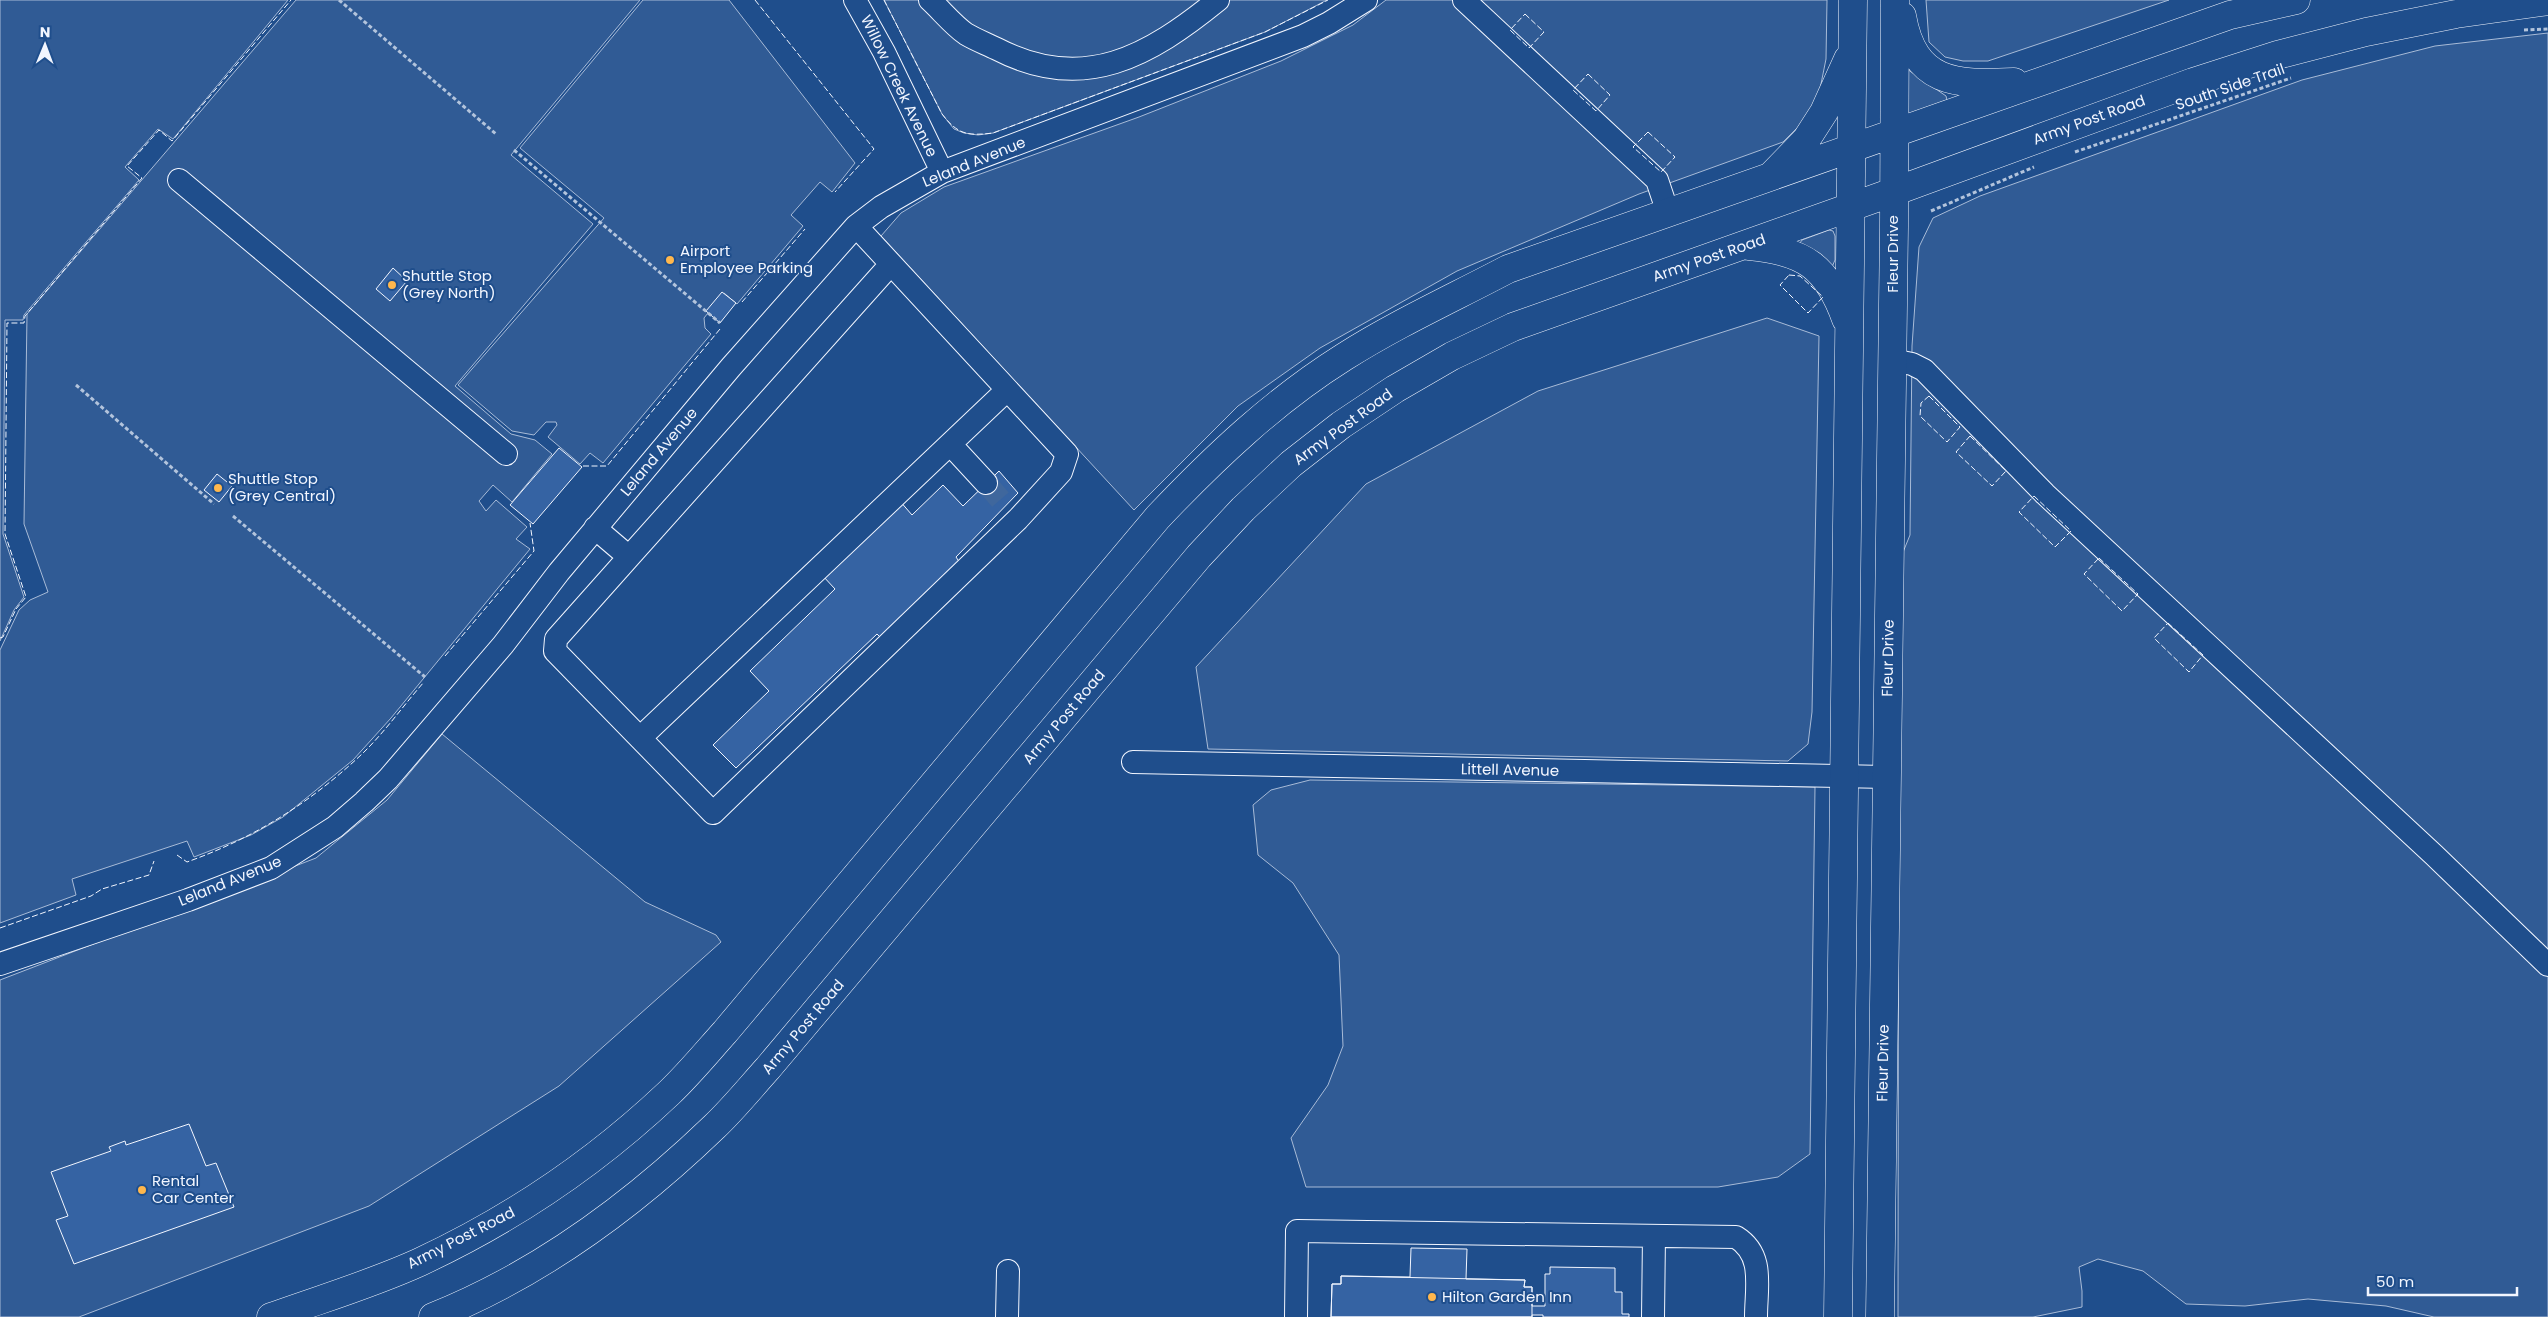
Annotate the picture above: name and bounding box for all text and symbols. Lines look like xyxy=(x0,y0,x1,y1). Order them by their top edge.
street label: Willow Creek Avenue xyxy=(856,11,943,160)
north arrow xyxy=(20,20,70,70)
text: N xyxy=(40,22,51,42)
street label: South Side Trail xyxy=(2172,58,2287,115)
street label: Army Post Road xyxy=(2030,89,2148,150)
street label: Leland Avenue xyxy=(919,131,1029,192)
street label: Fleur Drive xyxy=(1882,215,1903,293)
street label: Army Post Road xyxy=(1650,228,1768,287)
place label: Airport Employee Parking xyxy=(680,240,813,278)
marker: Airport Employee Parking xyxy=(664,254,676,266)
place label: Shuttle Stop (Grey North) xyxy=(402,265,495,303)
marker: Shuttle Stop (Grey North) xyxy=(386,279,398,291)
street label: Army Post Road xyxy=(1289,383,1397,470)
street label: Leland Avenue xyxy=(615,403,702,500)
place label: Shuttle Stop (Grey Central) xyxy=(228,468,336,506)
marker: Shuttle Stop (Grey Central) xyxy=(212,482,224,494)
street label: Fleur Drive xyxy=(1876,619,1899,697)
street label: Army Post Road xyxy=(1018,665,1110,769)
street label: Littell Avenue xyxy=(1461,758,1559,781)
street label: Leland Avenue xyxy=(175,850,285,911)
street label: Army Post Road xyxy=(757,975,849,1079)
street label: Fleur Drive xyxy=(1871,1024,1894,1102)
place label: Rental Car Center xyxy=(152,1170,235,1208)
marker: Rental Car Center xyxy=(136,1184,148,1196)
street label: Army Post Road xyxy=(403,1201,518,1274)
scale bar xyxy=(2368,1264,2517,1296)
text: 50 m xyxy=(2376,1271,2414,1292)
place label: Hilton Garden Inn xyxy=(1442,1286,1572,1307)
marker: Hilton Garden Inn xyxy=(1426,1291,1438,1303)

